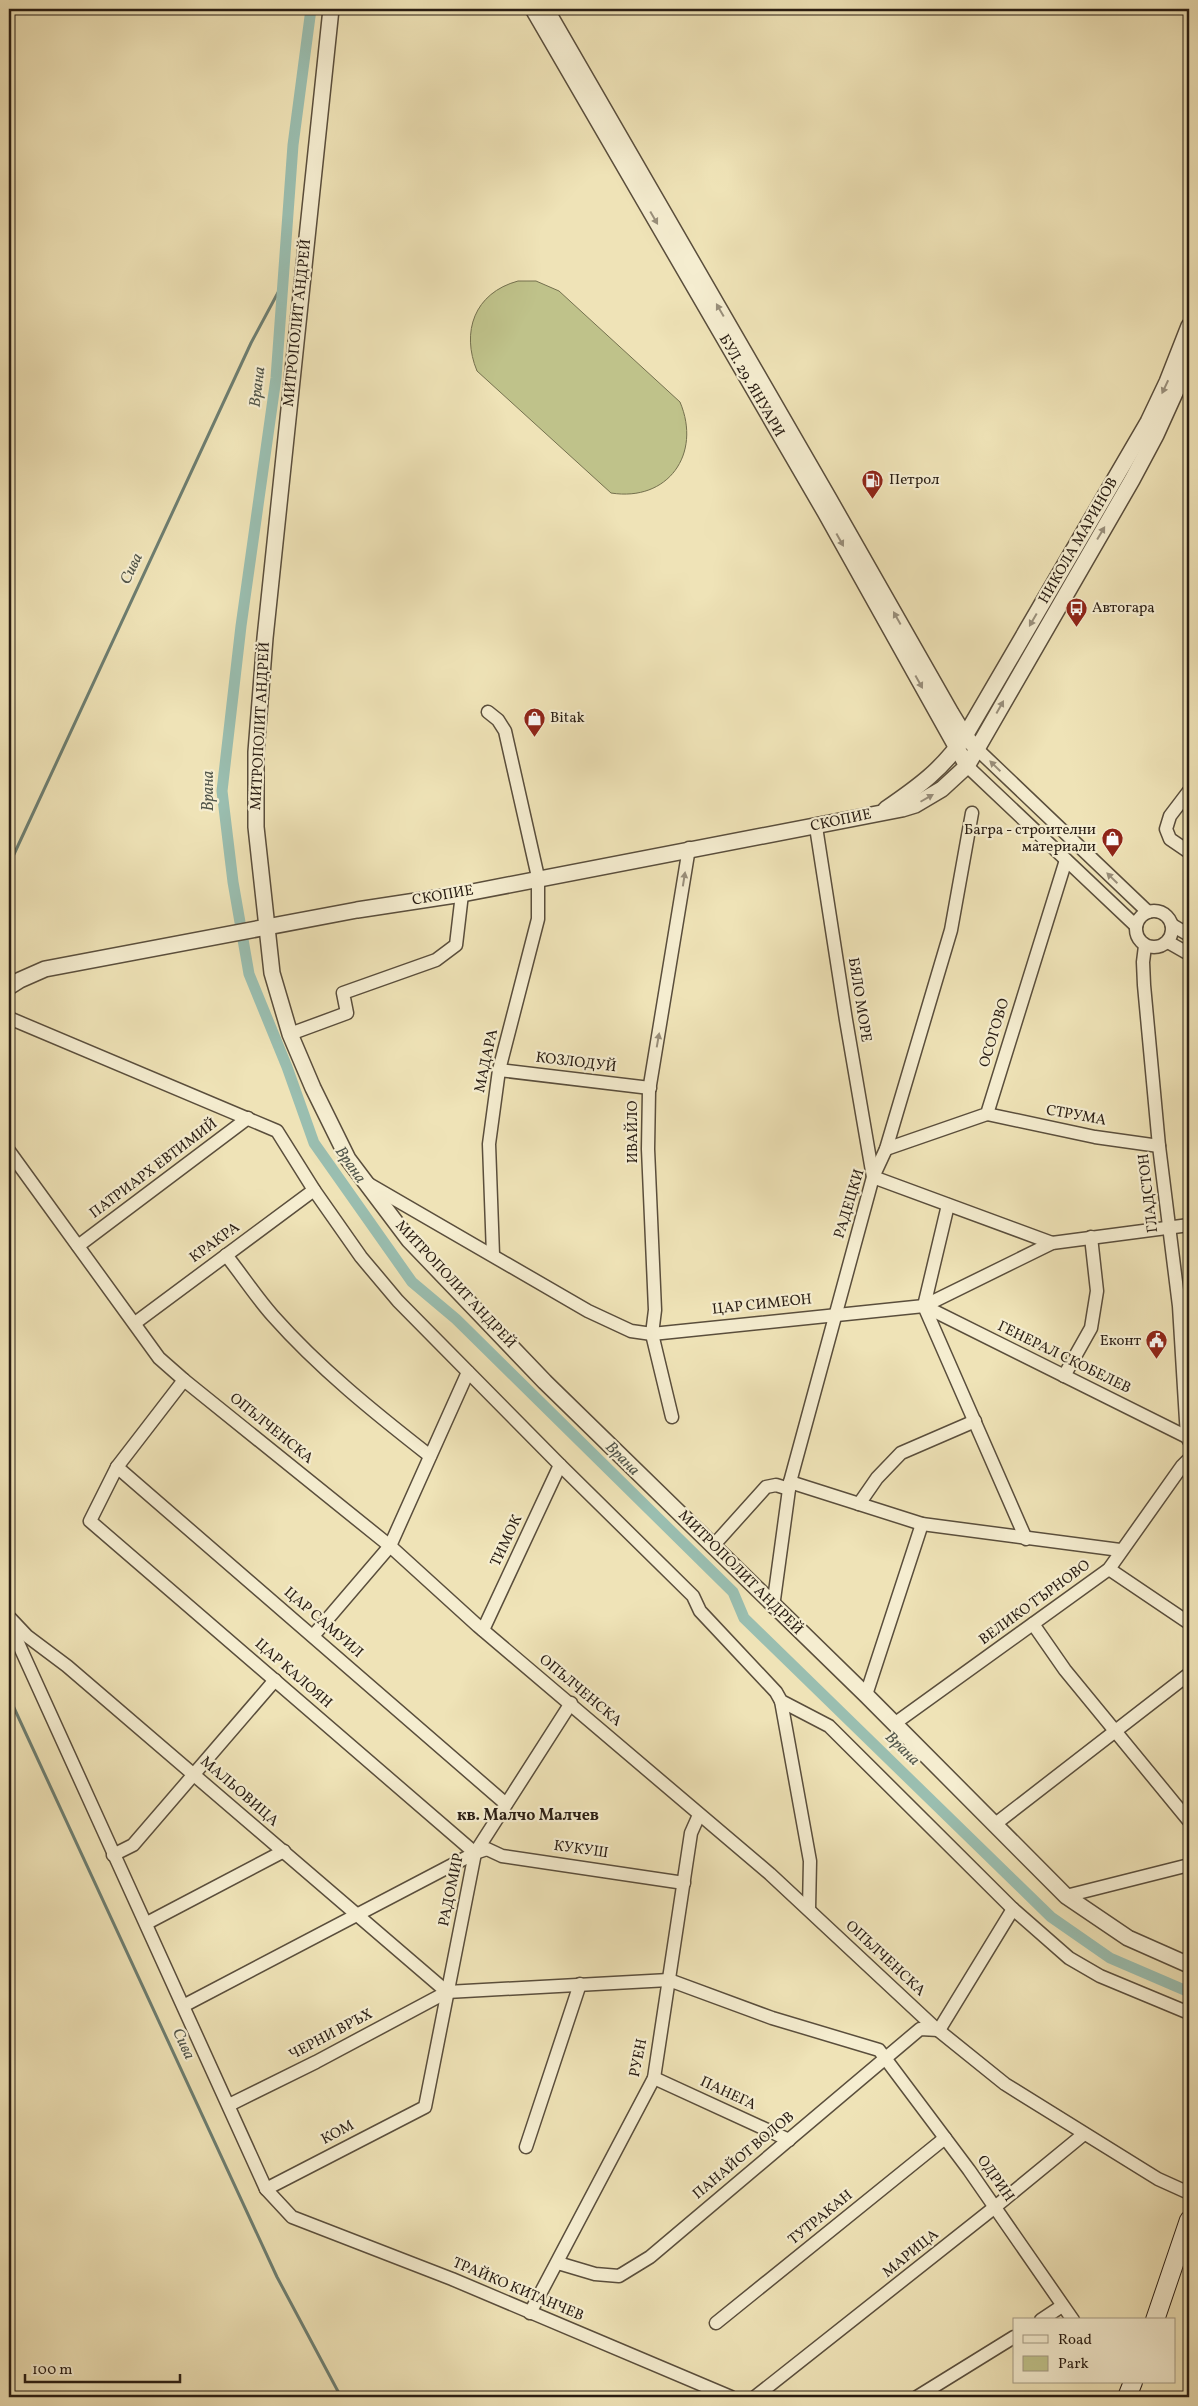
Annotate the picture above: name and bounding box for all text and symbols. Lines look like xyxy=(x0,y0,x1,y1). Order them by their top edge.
one-way arrow xyxy=(649,211,658,224)
street label: МИТРОПОЛИТ АНДРЕЙ xyxy=(279,238,317,408)
one-way arrow xyxy=(716,303,725,317)
street label: БУЛ. 29. ЯНУАРИ xyxy=(713,331,789,441)
water label: Врана xyxy=(245,365,271,408)
one-way arrow xyxy=(1161,380,1169,394)
fuel station icon: Петрол xyxy=(861,468,885,499)
place label: Петрол xyxy=(889,470,939,491)
street label: НИКОЛА МАРИНОВ xyxy=(1034,474,1124,608)
one-way arrow xyxy=(1096,527,1105,540)
one-way arrow xyxy=(836,533,844,548)
water label: Сива xyxy=(115,549,149,588)
bus stop icon: Автогара xyxy=(1064,596,1088,627)
place label: Автогара xyxy=(1092,598,1155,619)
one-way arrow xyxy=(893,611,901,625)
one-way arrow xyxy=(1029,613,1038,626)
street label: МИТРОПОЛИТ АНДРЕЙ xyxy=(246,641,276,811)
one-way arrow xyxy=(914,676,923,689)
one-way arrow xyxy=(996,700,1005,713)
shop icon: Bitak xyxy=(522,706,546,737)
place label: Bitak xyxy=(550,708,585,729)
one-way arrow xyxy=(989,760,1001,772)
water label: Врана xyxy=(198,770,220,811)
one-way arrow xyxy=(921,794,934,803)
street label: СКОПИЕ xyxy=(809,804,873,838)
place label: Багра - строителни материали xyxy=(964,820,1096,858)
shop icon: Багра - строителни материали xyxy=(1100,827,1124,858)
one-way arrow xyxy=(680,871,688,887)
one-way arrow xyxy=(1107,872,1119,884)
street label: СКОПИЕ xyxy=(411,880,475,912)
street label: БЯЛО МОРЕ xyxy=(842,956,876,1044)
street label: ОСОГОВО xyxy=(975,996,1015,1070)
street label: МАДАРА xyxy=(470,1027,504,1095)
one-way arrow xyxy=(654,1031,662,1047)
street label: КОЗЛОДУЙ xyxy=(534,1048,618,1078)
street label: ИВАЙЛО xyxy=(623,1100,644,1164)
street label: СТРУМА xyxy=(1044,1100,1108,1132)
street label: ПАТРИАРХ ЕВТИМИЙ xyxy=(86,1114,222,1224)
water label: Врана xyxy=(329,1142,371,1188)
street label: ГЛАДСТОН xyxy=(1134,1152,1164,1234)
street label: РАДЕЦКИ xyxy=(829,1167,871,1241)
street label: МИТРОПОЛИТ АНДРЕЙ xyxy=(390,1216,520,1354)
street label: КРАКРА xyxy=(186,1217,245,1268)
street label: ЦАР СИМЕОН xyxy=(711,1289,813,1321)
street label: ГЕНЕРАЛ СКОБЕЛЕВ xyxy=(994,1317,1134,1399)
public building icon: Еконт xyxy=(1145,1329,1169,1360)
place label: Еконт xyxy=(1100,1331,1141,1352)
street label: ОПЪЛЧЕНСКА xyxy=(225,1389,318,1470)
water label: Врана xyxy=(600,1437,644,1481)
street label: МИТРОПОЛИТ АНДРЕЙ xyxy=(673,1506,807,1640)
street label: ТИМОК xyxy=(486,1512,528,1570)
street label: ВЕЛИКО ТЪРНОВО xyxy=(975,1555,1095,1651)
street label: ЦАР САМУИЛ xyxy=(279,1583,367,1663)
street label: ЦАР КАЛОЯН xyxy=(250,1634,336,1714)
street label: ОПЪЛЧЕНСКА xyxy=(534,1650,626,1732)
water label: Врана xyxy=(880,1727,925,1771)
street label: МАЛЬОВИЦА xyxy=(195,1752,283,1832)
district label: кв. Малчо Малчев xyxy=(457,1805,599,1827)
street label: КУКУШ xyxy=(552,1836,610,1864)
street label: РАДОМИР xyxy=(434,1851,470,1929)
street label: ОПЪЛЧЕНСКА xyxy=(840,1916,930,2002)
street label: ЧЕРНИ ВРЪХ xyxy=(285,2004,377,2066)
water label: Сива xyxy=(166,2025,200,2064)
street label: РУЕН xyxy=(625,2037,653,2079)
street label: ПАНЕГА xyxy=(696,2072,760,2116)
street label: ПАНАЙОТ ВОЛОВ xyxy=(688,2107,800,2205)
street label: КОМ xyxy=(318,2116,358,2150)
street label: ОДРИН xyxy=(971,2151,1019,2207)
street label: ТУТРАКАН xyxy=(784,2185,858,2251)
street label: МАРИЦА xyxy=(878,2225,944,2283)
street label: ТРАЙКО КИТАНЧЕВ xyxy=(449,2253,587,2327)
legend xyxy=(1013,2318,1176,2384)
text: Road xyxy=(1058,2330,1092,2351)
scale bar xyxy=(25,2351,180,2383)
text: Park xyxy=(1058,2354,1089,2375)
text: 100 m xyxy=(32,2360,72,2381)

